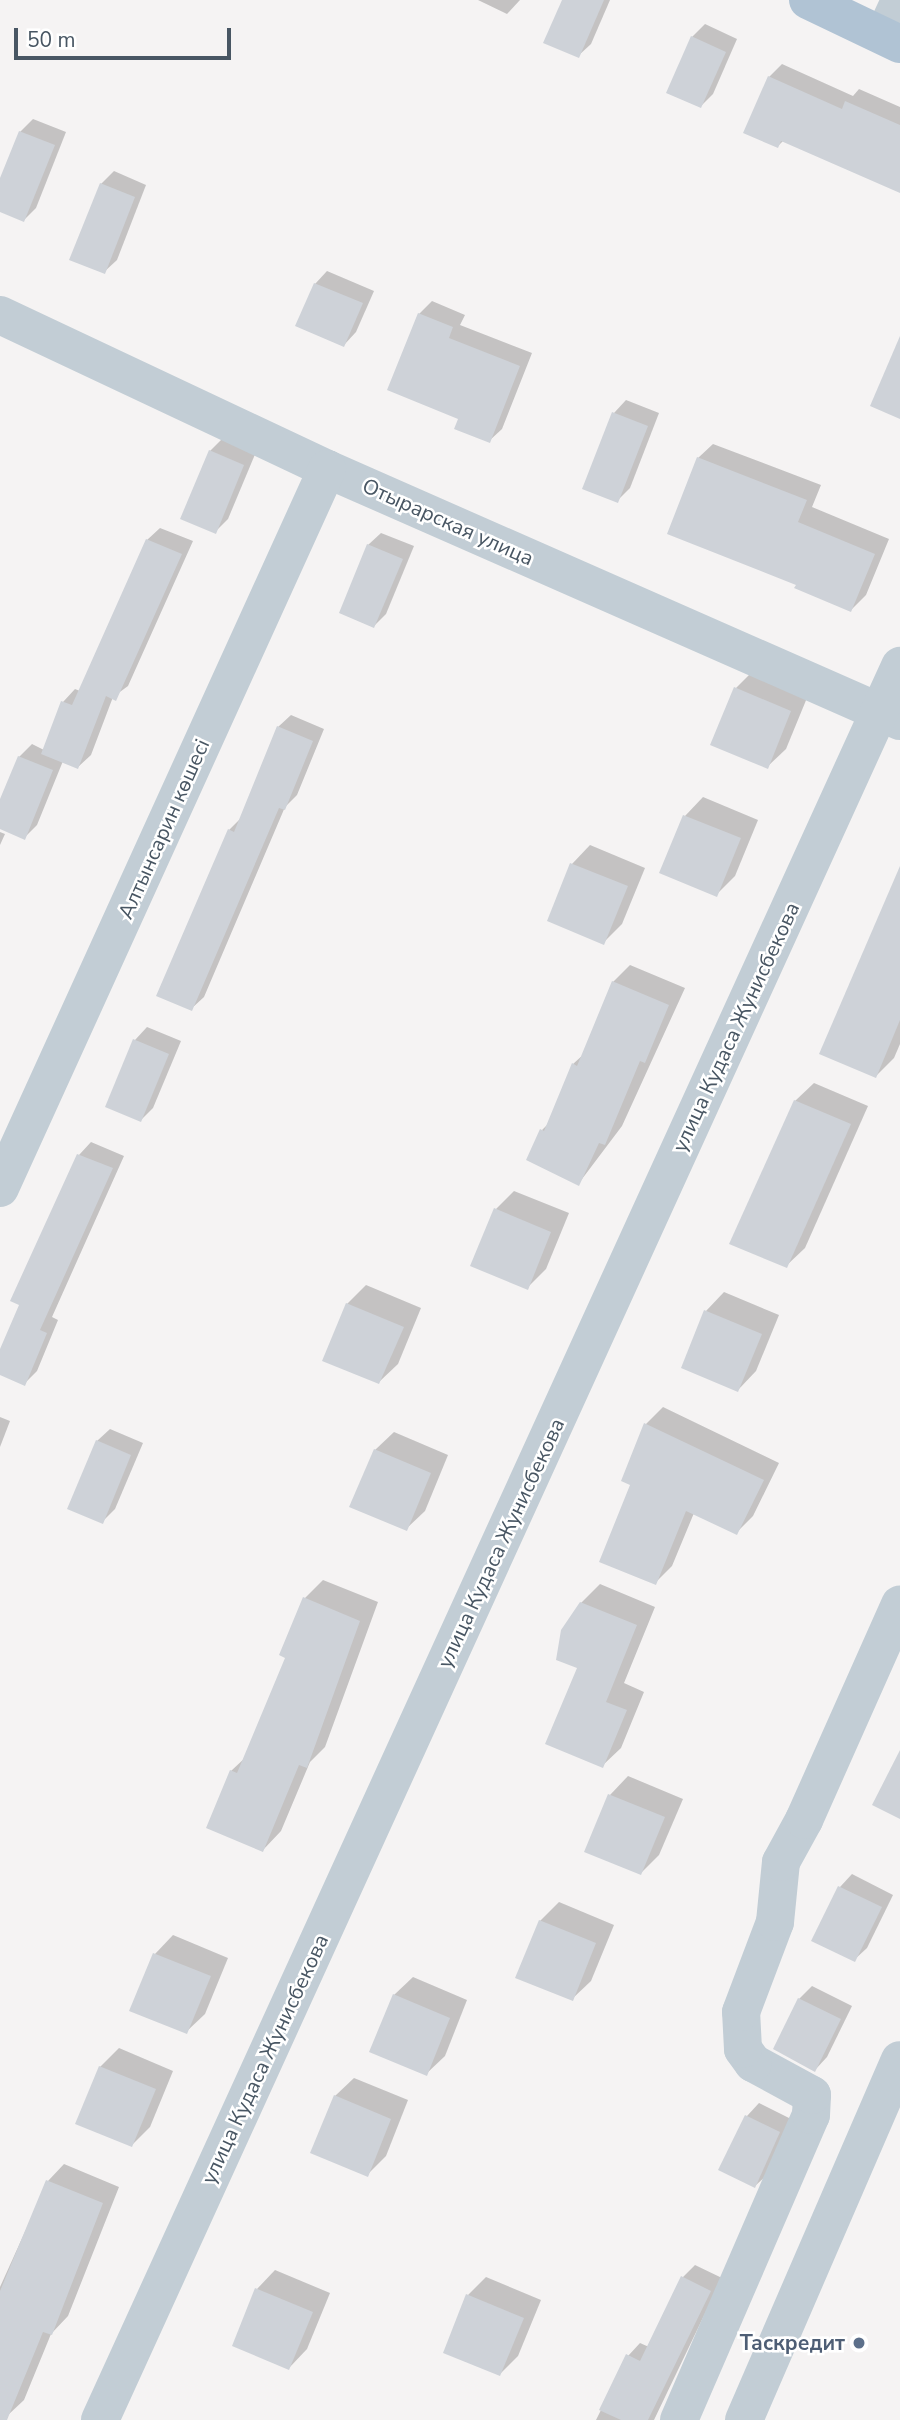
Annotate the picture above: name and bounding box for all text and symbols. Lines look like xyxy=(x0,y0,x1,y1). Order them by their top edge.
scale bar xyxy=(18,14,234,58)
text: 50 m xyxy=(27,26,76,54)
street label: Отырарская улица xyxy=(359,473,537,571)
street label: Алтынсарин көшесі xyxy=(113,735,215,923)
street label: улица Кудаса Жунисбекова xyxy=(667,898,805,1156)
street label: улица Кудаса Жунисбекова xyxy=(432,1414,570,1672)
street label: улица Кудаса Жунисбекова xyxy=(196,1930,334,2188)
place label: Таскредит xyxy=(740,2330,845,2356)
marker: Таскредит xyxy=(851,2335,867,2351)

